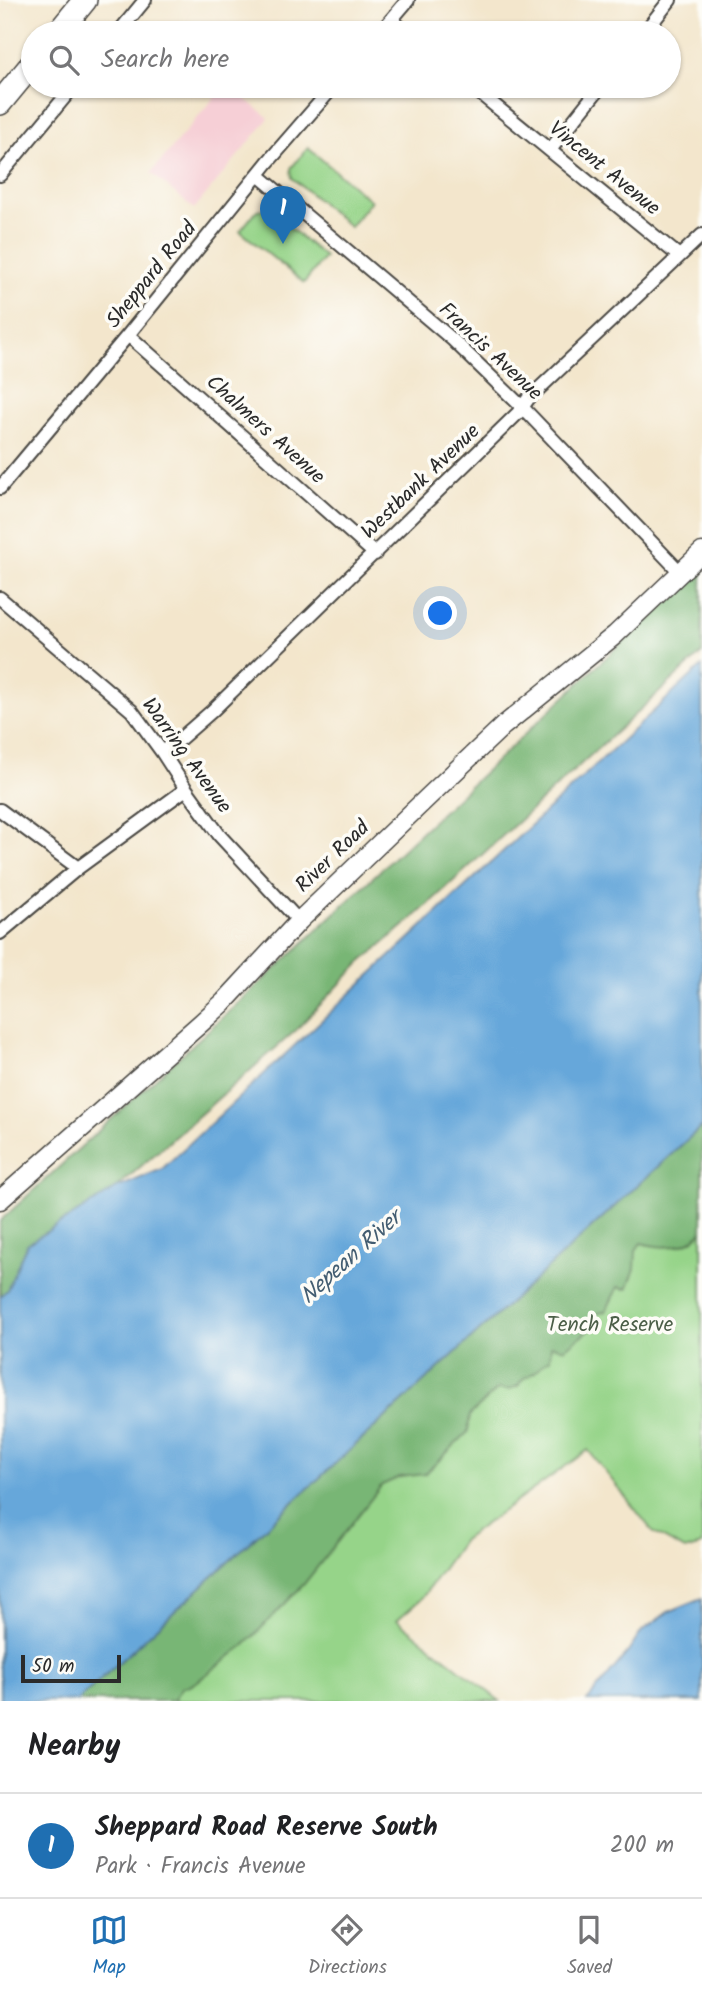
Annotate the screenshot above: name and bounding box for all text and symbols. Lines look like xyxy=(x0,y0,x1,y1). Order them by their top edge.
search box xyxy=(21,21,681,98)
text: Search here xyxy=(101,39,229,81)
icon: search xyxy=(45,41,83,79)
street label: Vincent Avenue xyxy=(541,113,668,225)
pin: 1 xyxy=(260,186,306,244)
street label: Sheppard Road xyxy=(98,214,206,336)
street label: Francis Avenue xyxy=(430,295,550,410)
street label: Chalmers Avenue xyxy=(198,367,333,493)
street label: Westbank Avenue xyxy=(354,416,489,548)
your location xyxy=(423,596,457,630)
street label: Warring Avenue xyxy=(133,691,240,821)
street label: River Road xyxy=(288,812,378,901)
water label: Nepean River xyxy=(292,1199,413,1314)
park label: Tench Reserve xyxy=(547,1309,674,1342)
scale bar xyxy=(21,1652,121,1684)
text: 50 m xyxy=(32,1652,74,1682)
text: Nearby xyxy=(28,1723,120,1771)
text: Sheppard Road Reserve South xyxy=(95,1807,438,1849)
text: 1 xyxy=(48,1828,54,1864)
text: 200 m xyxy=(610,1828,674,1864)
text: Park · Francis Avenue xyxy=(95,1849,306,1885)
tab: Map xyxy=(90,1911,128,1983)
tab: Directions xyxy=(308,1911,387,1983)
tab: Saved xyxy=(567,1911,612,1983)

